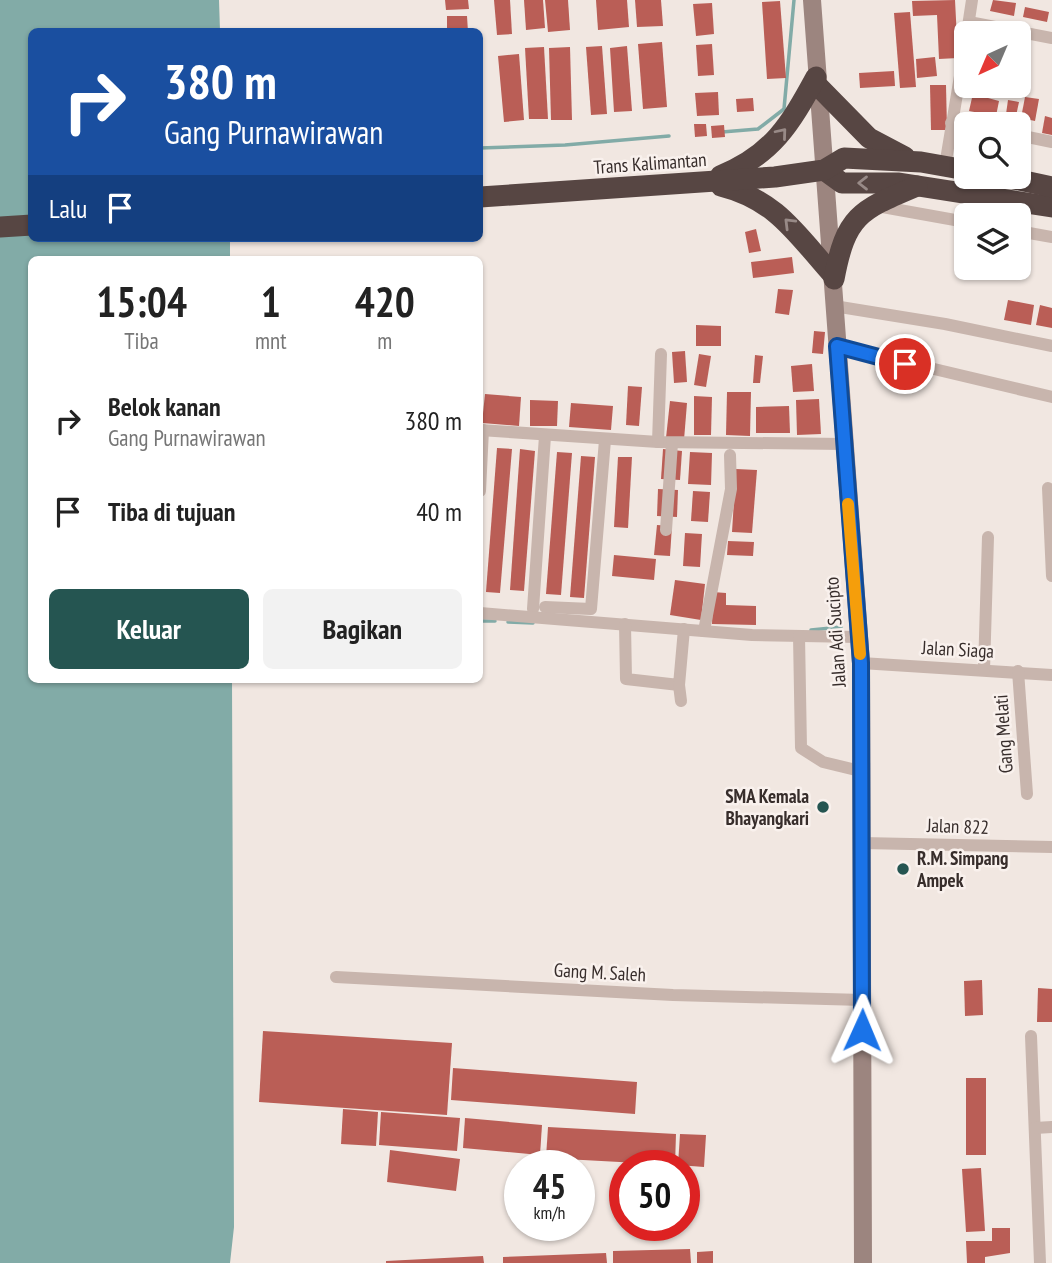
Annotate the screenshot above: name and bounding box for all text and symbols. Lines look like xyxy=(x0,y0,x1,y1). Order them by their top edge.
north arrow xyxy=(954,21,1031,98)
map controls xyxy=(954,21,1031,280)
text: 380 m xyxy=(164,49,277,113)
icon: right xyxy=(49,56,140,147)
text: Gang Purnawirawan xyxy=(164,111,383,153)
button: search xyxy=(954,112,1031,189)
one-way arrow xyxy=(774,128,786,141)
street label: Trans Kalimantan xyxy=(593,147,707,179)
one-way arrow xyxy=(857,175,868,191)
icon: arrive xyxy=(101,189,139,227)
text: Lalu xyxy=(49,192,87,225)
button: layers xyxy=(954,203,1031,280)
one-way arrow xyxy=(784,219,797,232)
text: 15:04 xyxy=(96,274,187,329)
text: 1 xyxy=(261,274,281,329)
text: 420 xyxy=(355,274,415,329)
text: Tiba xyxy=(124,326,159,355)
text: mnt xyxy=(255,326,287,355)
text: m xyxy=(377,326,392,355)
pin xyxy=(875,334,935,394)
icon: arrive xyxy=(886,345,924,383)
text: Belok kanan xyxy=(108,390,221,423)
icon: right xyxy=(49,402,87,440)
text: 380 m xyxy=(404,404,462,437)
text: Gang Purnawirawan xyxy=(108,423,266,452)
icon: arrive xyxy=(49,493,87,531)
text: Tiba di tujuan xyxy=(108,495,236,528)
text: 40 m xyxy=(416,495,462,528)
street label: Jalan Adi Sucipto xyxy=(819,576,851,689)
button: Keluar xyxy=(49,589,249,669)
button: Bagikan xyxy=(263,589,462,669)
street label: Jalan Siaga xyxy=(920,635,995,663)
street label: Gang Melati xyxy=(988,694,1018,774)
place label: SMA Kemala Bhayangkari xyxy=(725,784,809,830)
marker: SMA Kemala Bhayangkari xyxy=(815,799,831,815)
street label: Jalan 822 xyxy=(925,813,990,839)
place label: R.M. Simpang Ampek xyxy=(916,846,1008,892)
marker: R.M. Simpang Ampek xyxy=(895,861,911,877)
street label: Gang M. Saleh xyxy=(553,958,647,986)
position arrow xyxy=(825,993,899,1067)
speed limit sign: 50 xyxy=(609,1150,700,1241)
text: 45 xyxy=(533,1163,566,1209)
text: km/h xyxy=(534,1201,565,1224)

